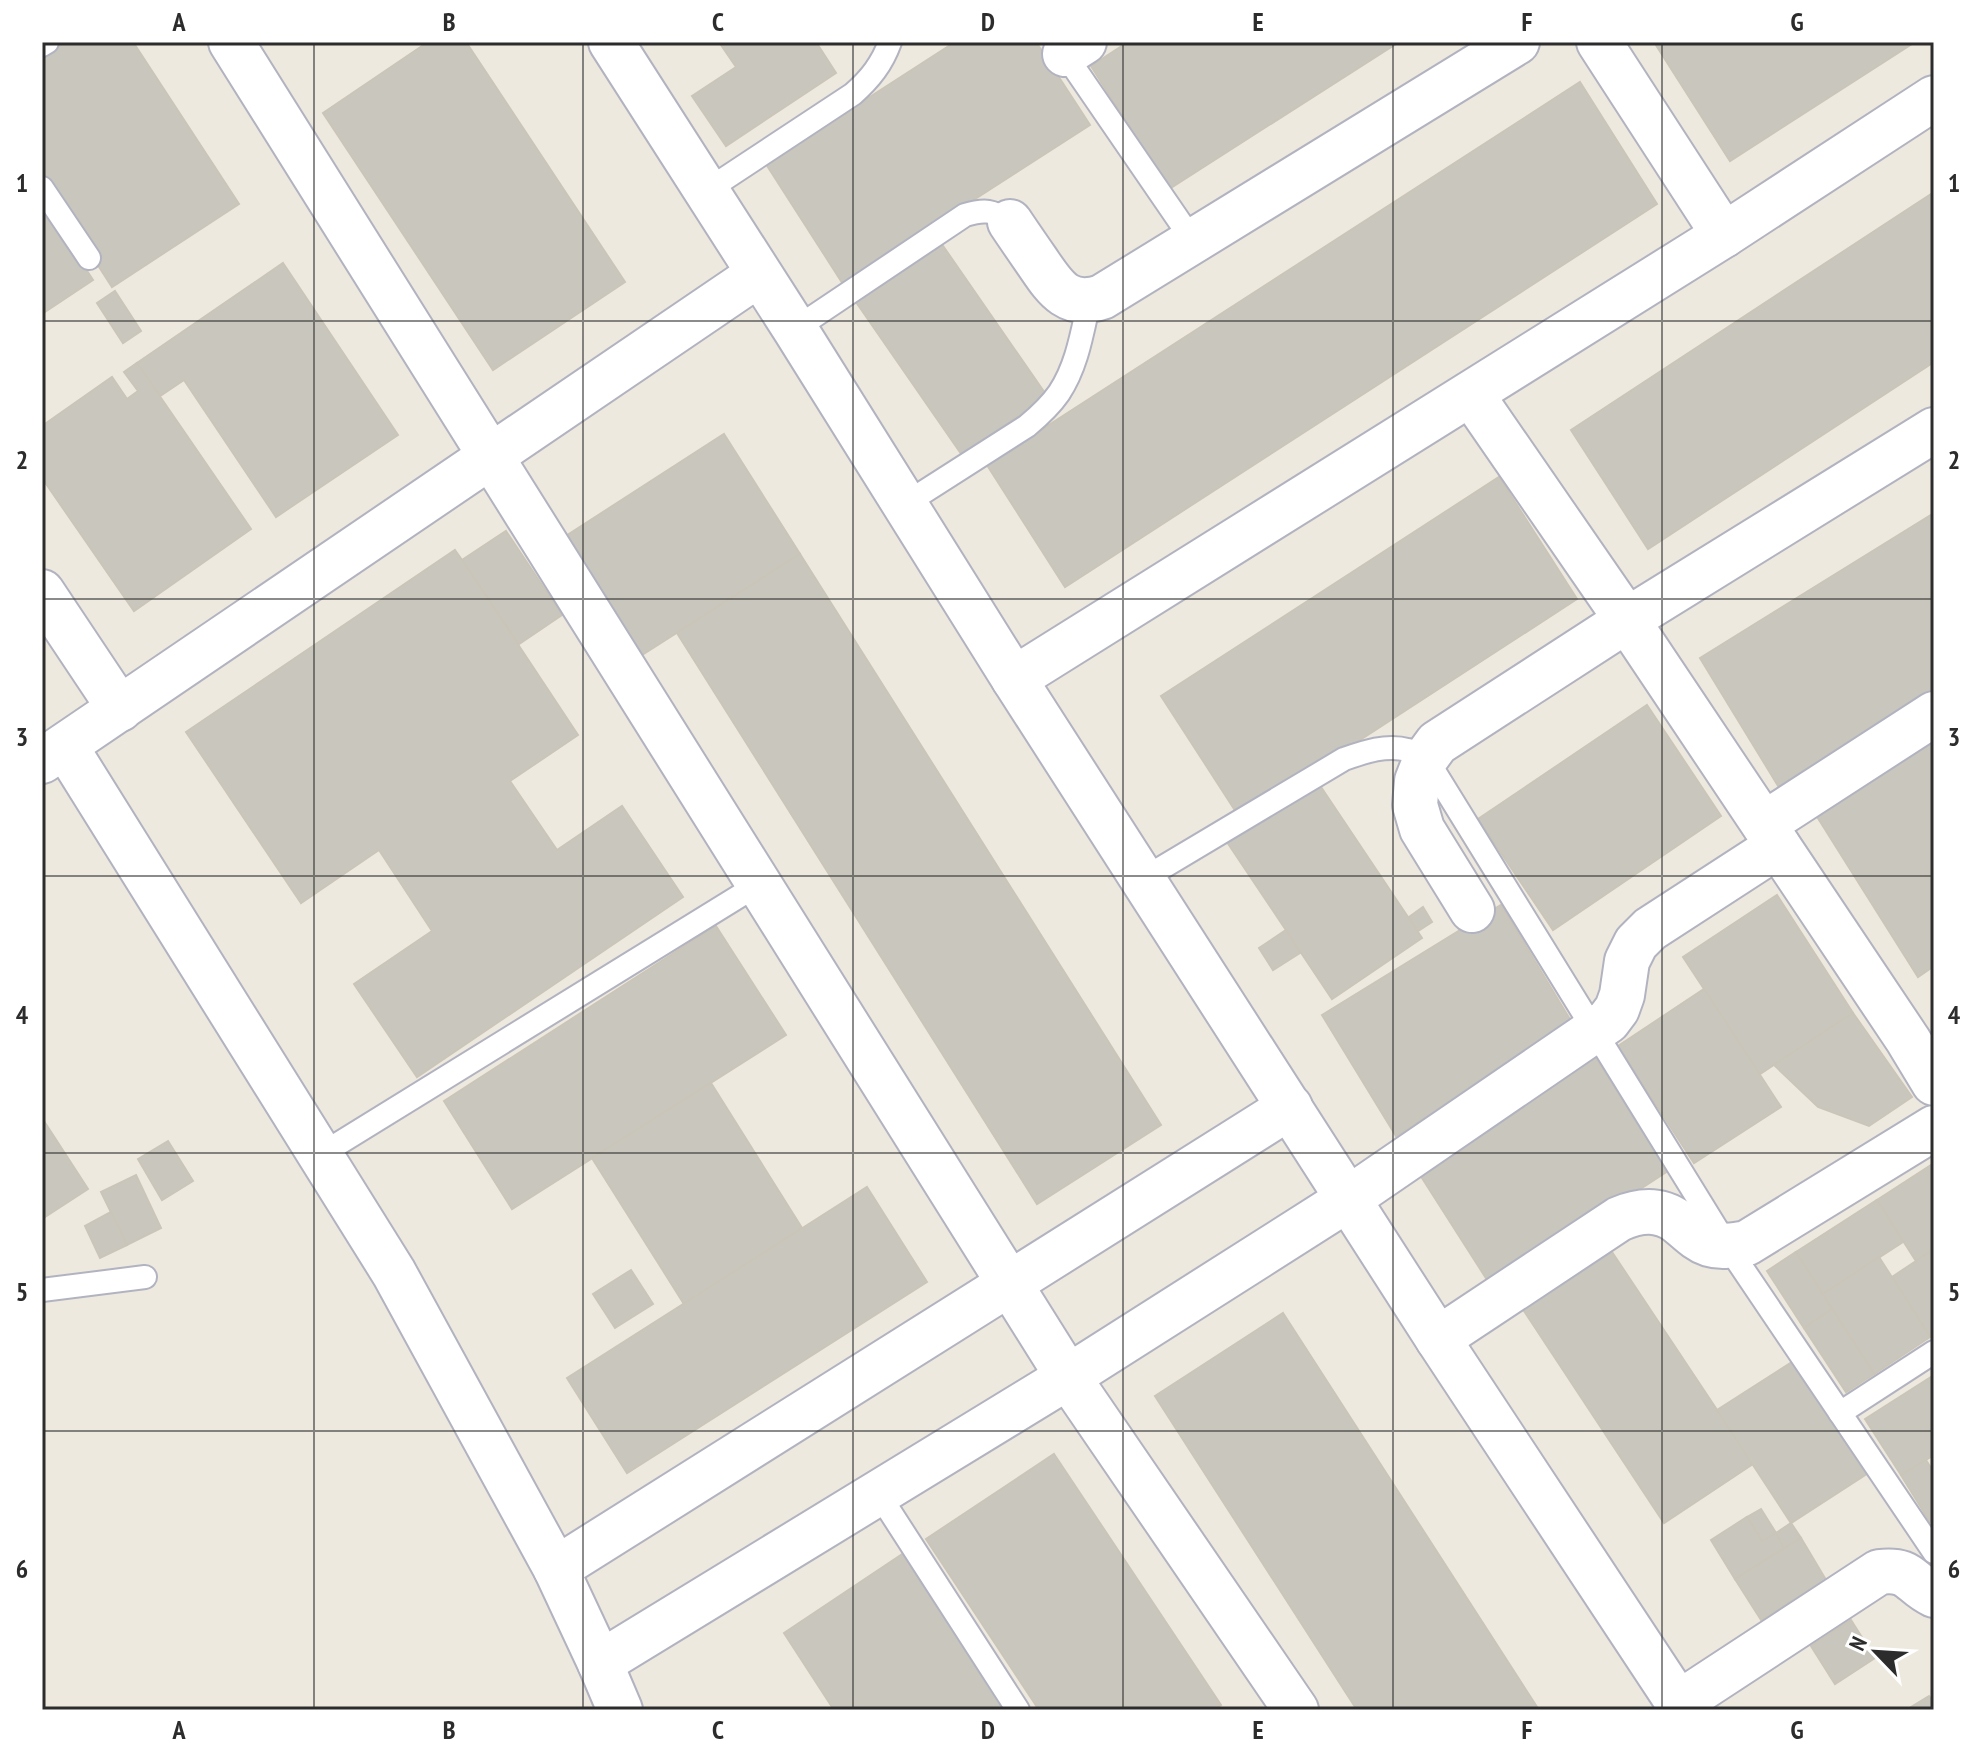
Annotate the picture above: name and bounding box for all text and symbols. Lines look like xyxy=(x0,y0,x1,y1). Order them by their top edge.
text: A xyxy=(171,5,186,38)
text: B xyxy=(443,5,456,38)
text: C xyxy=(712,5,724,38)
text: D xyxy=(981,5,995,38)
text: E xyxy=(1252,5,1264,38)
text: F xyxy=(1522,5,1533,38)
text: G xyxy=(1790,5,1804,38)
text: 1 xyxy=(16,166,28,199)
text: 1 xyxy=(1948,166,1960,199)
text: 2 xyxy=(16,443,28,476)
text: 2 xyxy=(1948,443,1960,476)
text: 3 xyxy=(16,720,28,753)
text: 3 xyxy=(1948,720,1960,753)
text: 4 xyxy=(16,998,29,1031)
text: 4 xyxy=(1948,998,1961,1031)
text: 5 xyxy=(16,1275,28,1308)
text: 5 xyxy=(1948,1275,1960,1308)
text: 6 xyxy=(16,1552,28,1585)
text: 6 xyxy=(1948,1552,1960,1585)
north arrow xyxy=(1836,1612,1916,1692)
text: N xyxy=(1843,1632,1873,1655)
text: A xyxy=(171,1713,186,1746)
text: B xyxy=(443,1713,456,1746)
text: C xyxy=(712,1713,724,1746)
text: D xyxy=(981,1713,995,1746)
text: E xyxy=(1252,1713,1264,1746)
text: F xyxy=(1522,1713,1533,1746)
text: G xyxy=(1790,1713,1804,1746)

